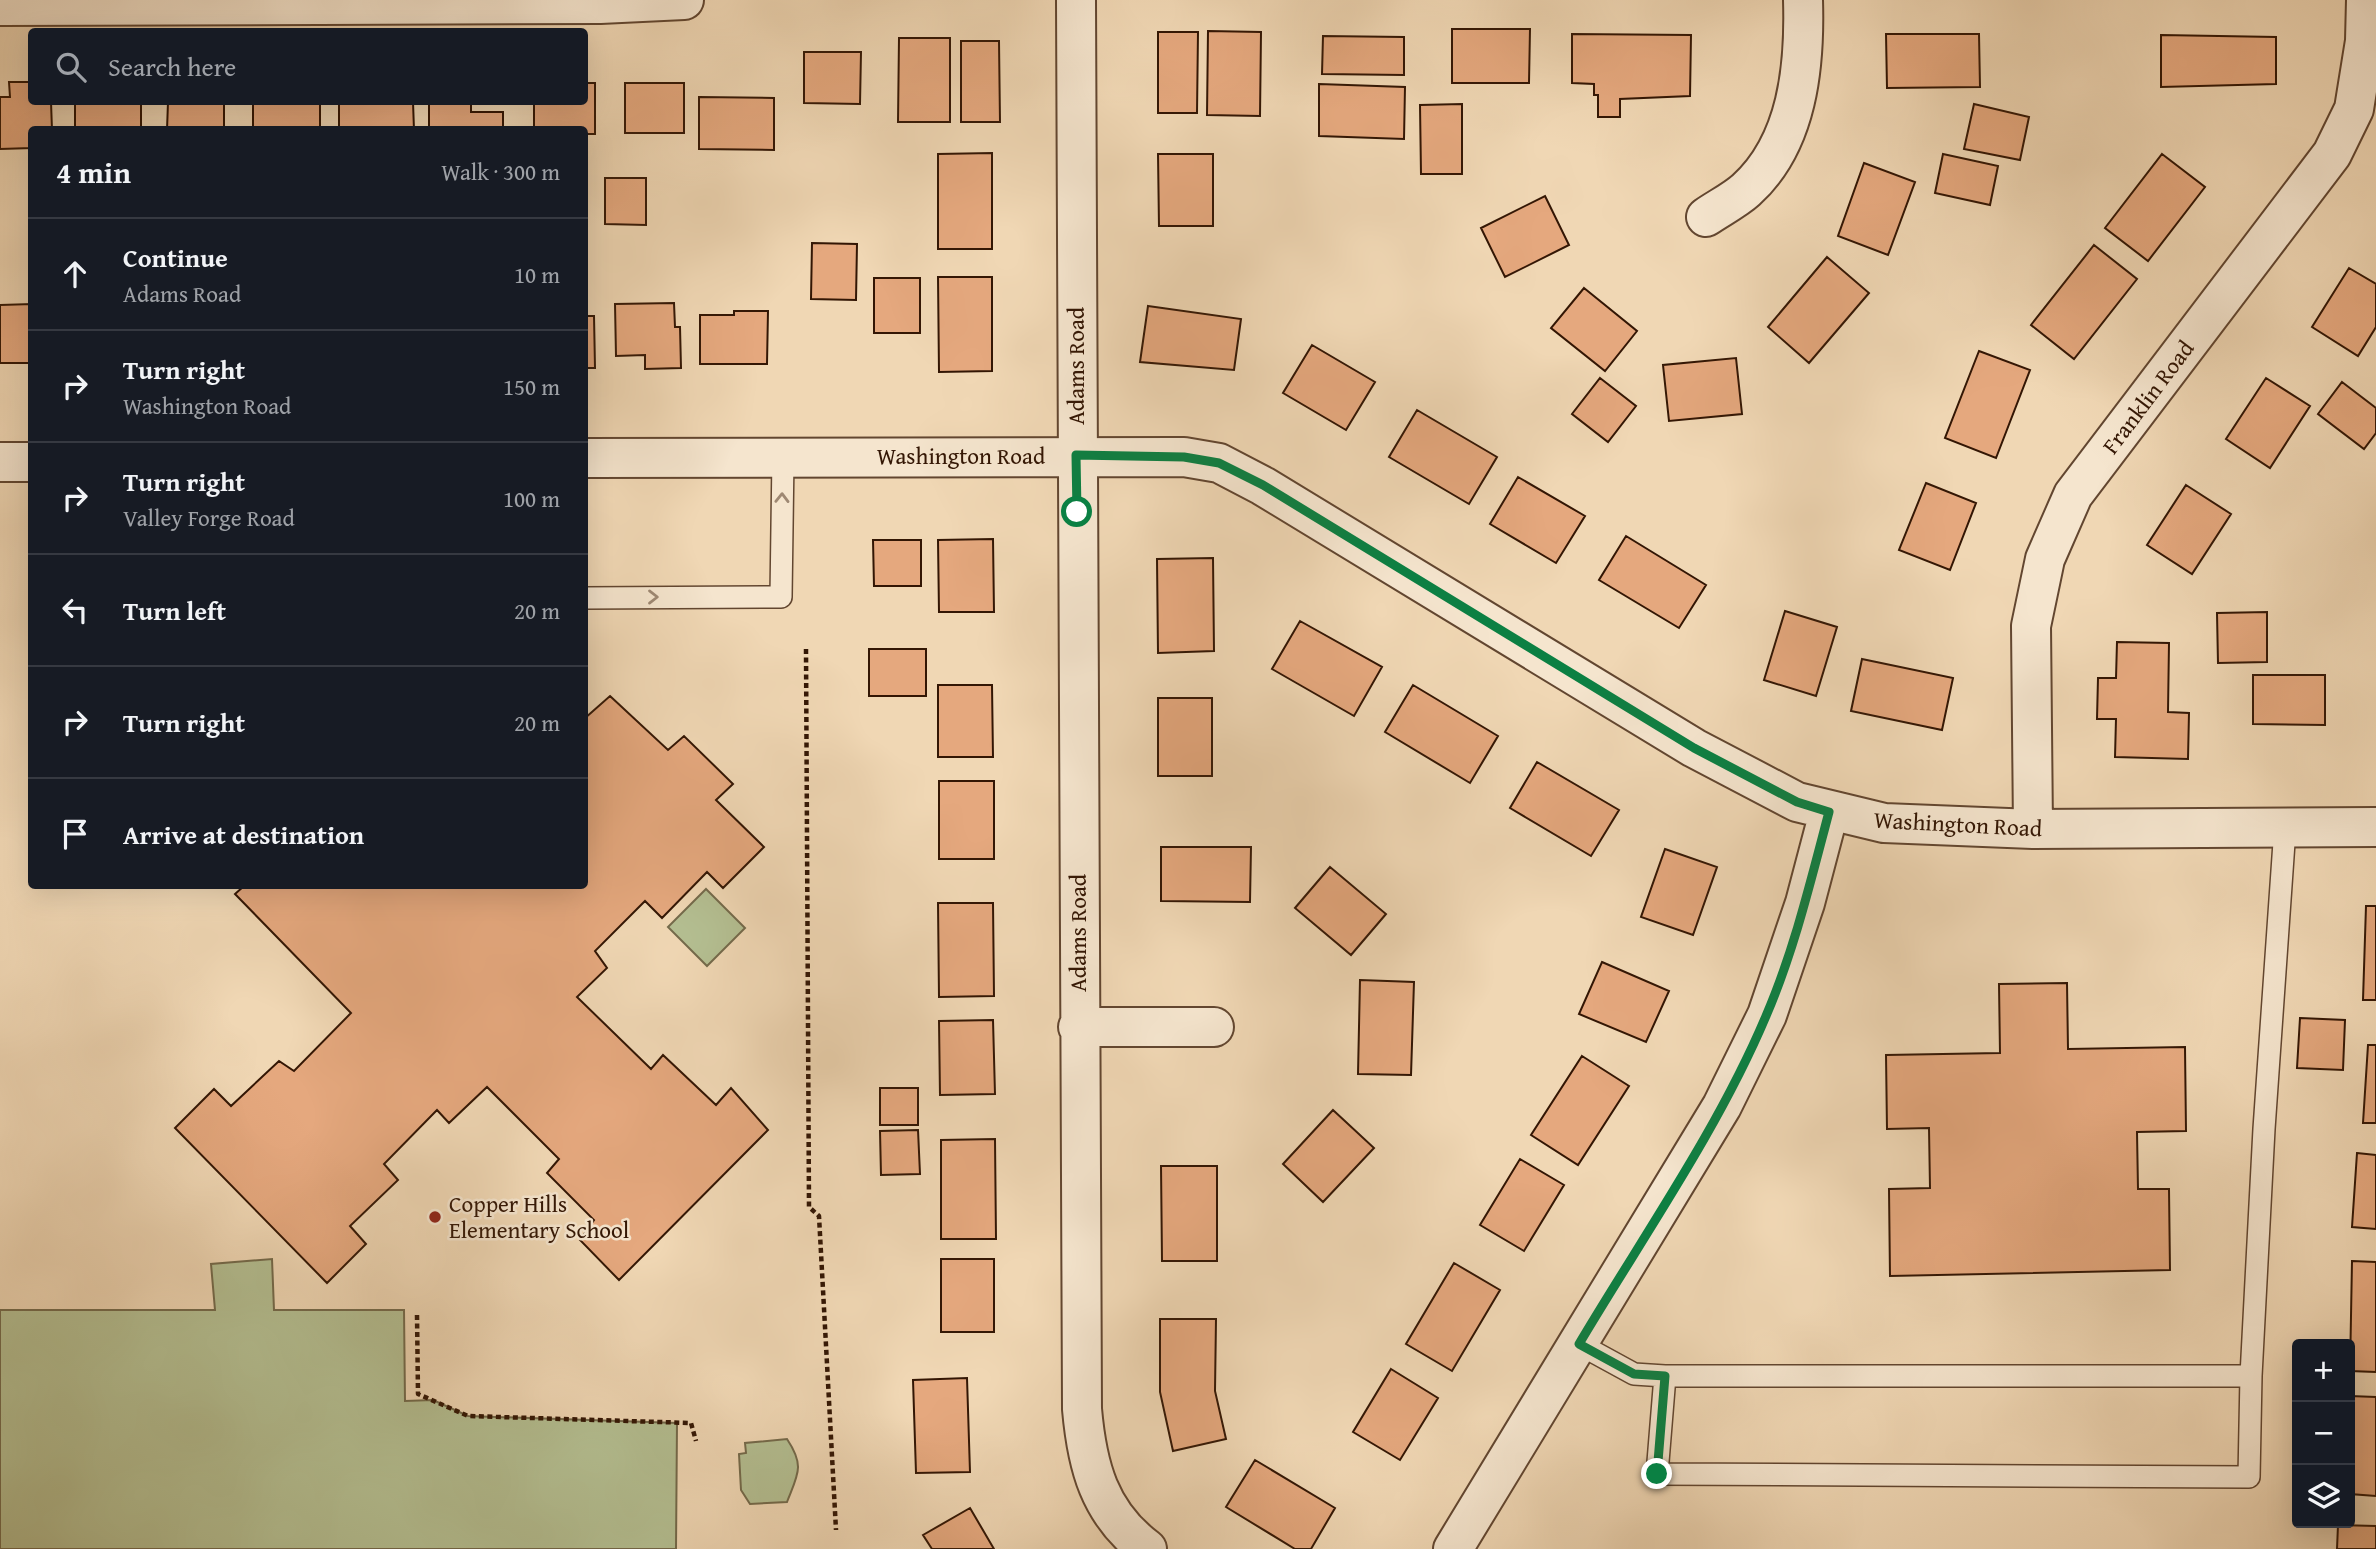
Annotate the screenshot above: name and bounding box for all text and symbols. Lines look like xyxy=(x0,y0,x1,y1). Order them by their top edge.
search box xyxy=(28,28,588,105)
text: Search here xyxy=(108,47,236,86)
icon: search xyxy=(52,48,90,86)
text: 4 min xyxy=(56,150,131,194)
text: Walk · 300 m xyxy=(441,155,560,188)
text: Continue xyxy=(123,238,228,277)
icon: ahead xyxy=(56,255,94,293)
text: 10 m xyxy=(514,258,560,291)
text: Adams Road xyxy=(123,277,241,310)
street label: Adams Road xyxy=(1059,306,1092,425)
street label: Franklin Road xyxy=(2094,332,2202,461)
text: Turn right xyxy=(123,350,245,389)
icon: right xyxy=(56,367,94,405)
text: 150 m xyxy=(503,370,560,403)
text: Washington Road xyxy=(123,389,291,422)
street label: Washington Road xyxy=(877,439,1046,472)
text: Turn right xyxy=(123,462,245,501)
icon: right xyxy=(56,479,94,517)
text: 100 m xyxy=(503,482,560,515)
one-way arrow xyxy=(774,492,790,502)
route start xyxy=(1061,496,1092,527)
text: Valley Forge Road xyxy=(123,501,295,534)
one-way arrow xyxy=(648,589,658,605)
icon: left xyxy=(56,591,94,629)
text: Turn left xyxy=(123,591,226,630)
text: 20 m xyxy=(514,594,560,627)
icon: right xyxy=(56,703,94,741)
text: Turn right xyxy=(123,703,245,742)
text: 20 m xyxy=(514,706,560,739)
street label: Washington Road xyxy=(1873,803,2044,844)
icon: arrive xyxy=(56,815,94,853)
text: Arrive at destination xyxy=(123,815,364,854)
street label: Adams Road xyxy=(1061,873,1094,992)
place label: Copper Hills Elementary School xyxy=(449,1187,629,1246)
marker: Copper Hills Elementary School xyxy=(427,1209,443,1225)
map controls xyxy=(2292,1339,2355,1528)
button: + xyxy=(2292,1339,2355,1402)
button: − xyxy=(2292,1402,2355,1465)
route end xyxy=(1641,1458,1672,1489)
button: layers xyxy=(2292,1465,2355,1528)

